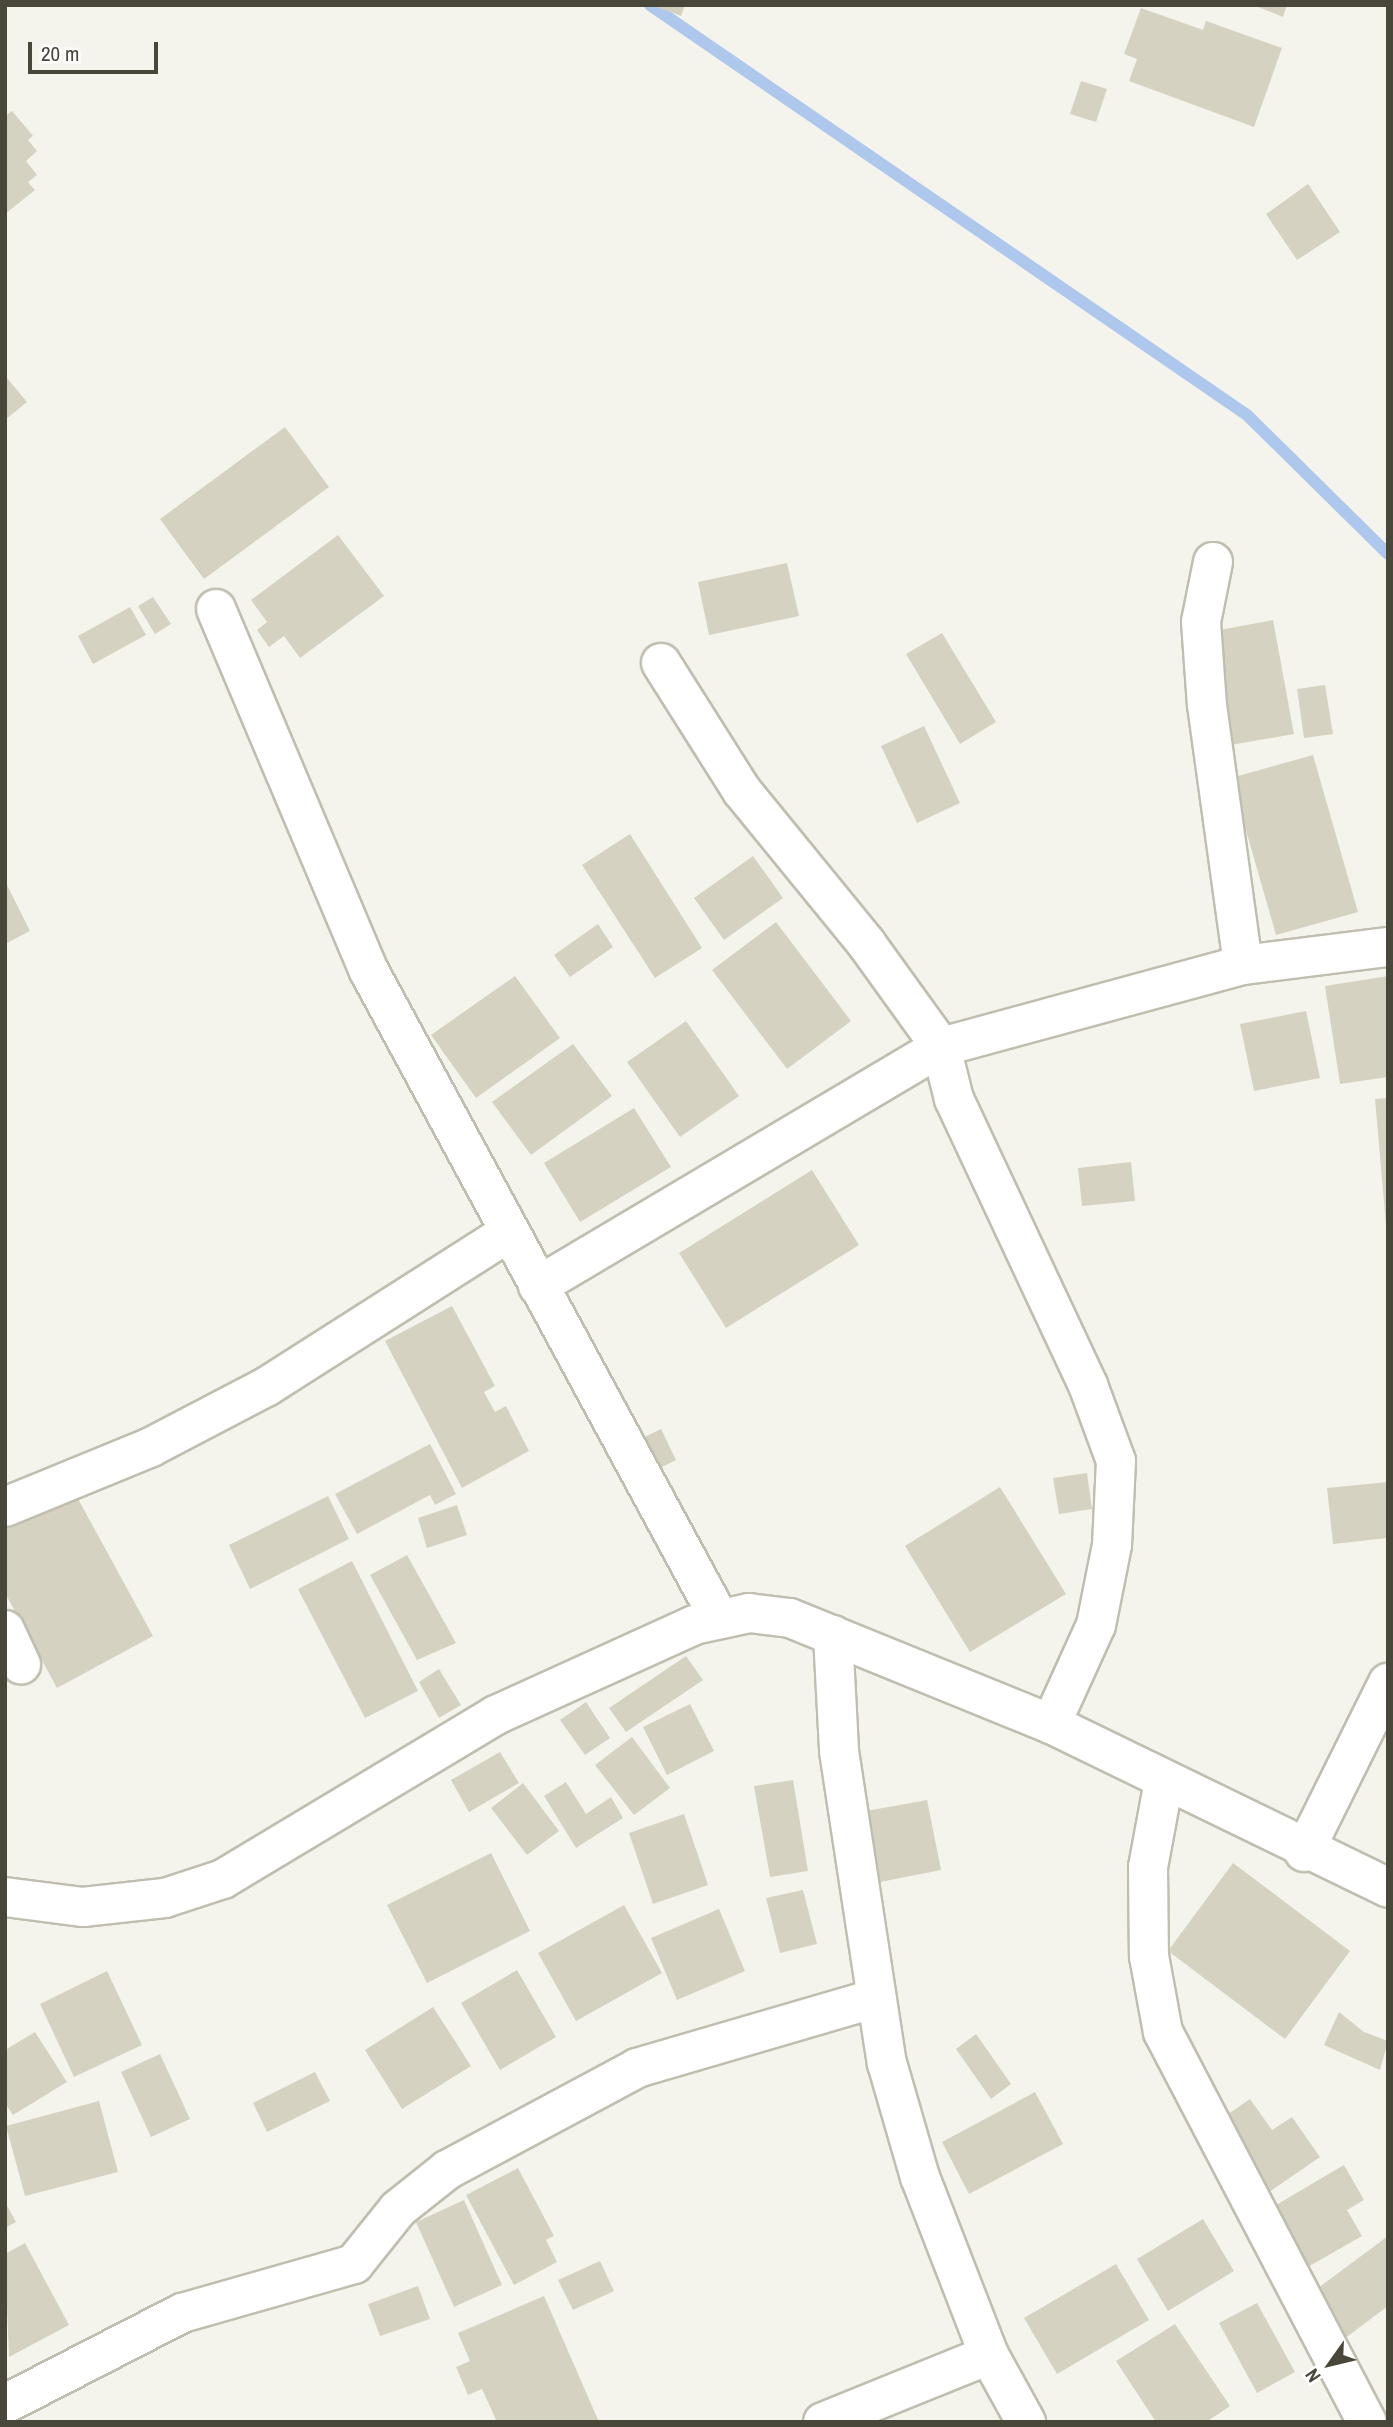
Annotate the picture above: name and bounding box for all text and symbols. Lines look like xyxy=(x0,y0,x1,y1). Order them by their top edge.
scale bar xyxy=(32,28,161,72)
text: 20 m xyxy=(41,39,79,68)
north arrow xyxy=(1295,2329,1365,2399)
text: N xyxy=(1299,2364,1327,2388)

